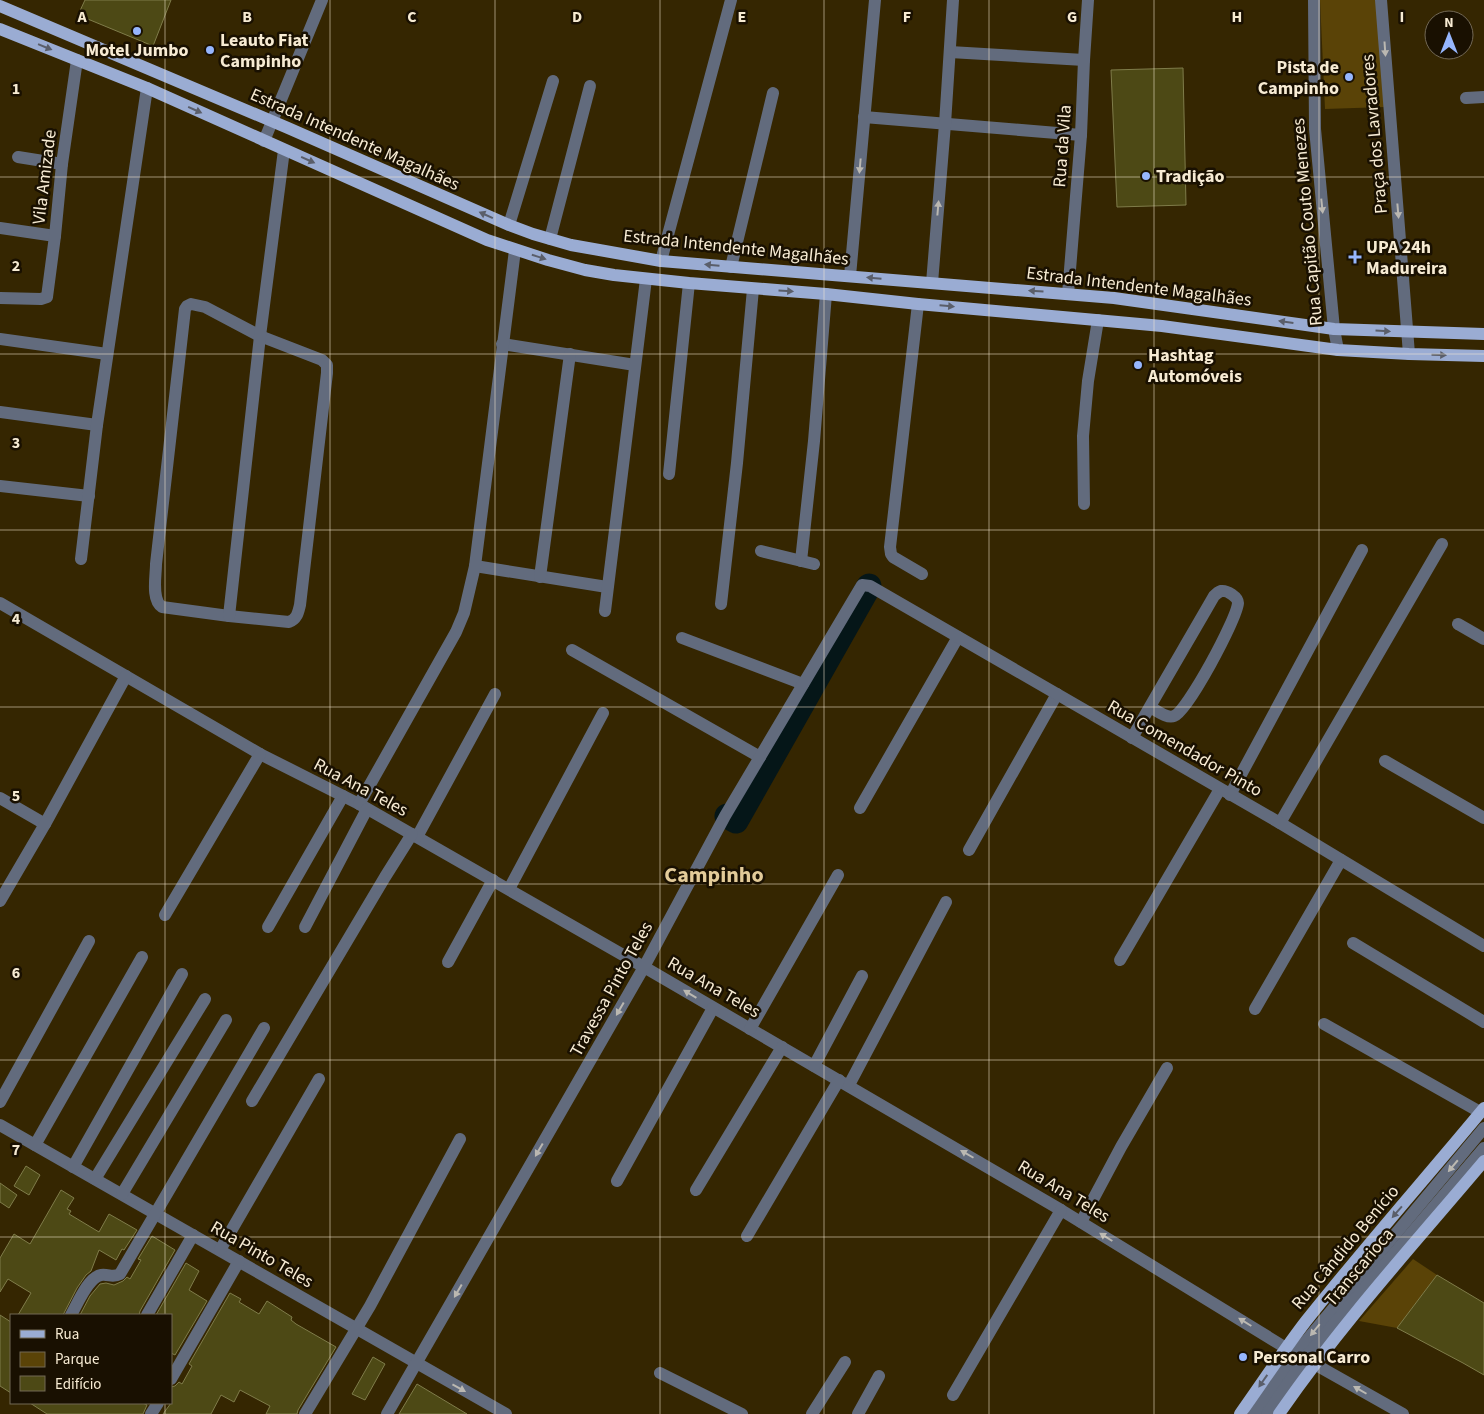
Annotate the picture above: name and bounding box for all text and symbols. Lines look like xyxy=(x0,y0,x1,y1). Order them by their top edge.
text: A xyxy=(76,6,87,28)
text: B xyxy=(242,6,252,28)
text: C xyxy=(407,6,417,28)
text: D xyxy=(572,6,582,28)
text: E xyxy=(738,6,746,28)
text: F xyxy=(903,6,911,28)
text: G xyxy=(1067,6,1077,28)
text: H xyxy=(1232,6,1242,28)
text: I xyxy=(1400,6,1404,28)
north arrow xyxy=(1424,10,1474,60)
text: N xyxy=(1444,13,1454,33)
marker: Motel Jumbo xyxy=(131,25,143,37)
place label: Leauto Fiat Campinho xyxy=(220,28,309,74)
place label: Motel Jumbo xyxy=(86,38,189,63)
one-way arrow xyxy=(1382,41,1390,57)
one-way arrow xyxy=(38,44,52,52)
marker: Leauto Fiat Campinho xyxy=(204,44,216,56)
street label: Praça dos Lavradores xyxy=(1355,53,1394,215)
place label: Pista de Campinho xyxy=(1258,55,1339,101)
marker: Pista de Campinho xyxy=(1343,71,1355,83)
text: 1 xyxy=(12,78,20,100)
street label: Estrada Intendente Magalhães xyxy=(246,82,463,197)
street label: Rua da Vila xyxy=(1047,104,1078,188)
one-way arrow xyxy=(188,106,202,114)
street label: Rua Capitão Couto Menezes xyxy=(1286,117,1329,327)
street label: Vila Amizade xyxy=(26,128,63,226)
one-way arrow xyxy=(301,157,315,165)
one-way arrow xyxy=(856,158,864,174)
place label: Tradição xyxy=(1156,164,1224,189)
marker: Tradição xyxy=(1140,170,1152,182)
one-way arrow xyxy=(1318,198,1326,214)
one-way arrow xyxy=(934,199,942,215)
one-way arrow xyxy=(1394,203,1402,219)
one-way arrow xyxy=(479,211,493,219)
street label: Estrada Intendente Magalhães xyxy=(622,223,850,272)
place label: UPA 24h Madureira xyxy=(1366,235,1447,281)
marker: UPA 24h Madureira xyxy=(1348,250,1362,264)
one-way arrow xyxy=(531,254,546,261)
text: 2 xyxy=(12,255,20,277)
street label: Estrada Intendente Magalhães xyxy=(1025,260,1253,313)
one-way arrow xyxy=(704,261,720,269)
one-way arrow xyxy=(866,274,882,282)
one-way arrow xyxy=(778,287,794,295)
one-way arrow xyxy=(1028,287,1044,295)
one-way arrow xyxy=(940,303,956,311)
one-way arrow xyxy=(1277,318,1293,326)
one-way arrow xyxy=(1375,327,1391,335)
place label: Hashtag Automóveis xyxy=(1147,343,1242,389)
one-way arrow xyxy=(1431,351,1447,359)
marker: Hashtag Automóveis xyxy=(1132,359,1144,371)
text: 3 xyxy=(12,432,20,454)
text: 4 xyxy=(12,608,21,630)
street label: Rua Comendador Pinto xyxy=(1103,694,1267,803)
street label: Rua Ana Teles xyxy=(309,752,412,823)
text: 5 xyxy=(12,785,20,807)
district label: Campinho xyxy=(664,859,764,891)
street label: Travessa Pinto Teles xyxy=(564,917,659,1061)
street label: Rua Ana Teles xyxy=(663,951,765,1024)
text: 6 xyxy=(12,962,20,984)
one-way arrow xyxy=(683,989,696,998)
one-way arrow xyxy=(616,1002,624,1017)
text: 7 xyxy=(12,1139,20,1161)
one-way arrow xyxy=(535,1144,544,1157)
one-way arrow xyxy=(960,1150,973,1159)
street label: Rua Ana Teles xyxy=(1013,1154,1115,1229)
one-way arrow xyxy=(1447,1159,1458,1172)
street label: Rua Cândido Benício xyxy=(1286,1180,1405,1315)
one-way arrow xyxy=(1391,1206,1403,1218)
street label: Rua Pinto Teles xyxy=(206,1215,318,1294)
street label: Transcarioca xyxy=(1319,1223,1400,1312)
one-way arrow xyxy=(1100,1233,1113,1242)
one-way arrow xyxy=(454,1285,463,1298)
legend xyxy=(10,1314,172,1404)
one-way arrow xyxy=(1238,1318,1251,1327)
text: Rua xyxy=(55,1324,79,1345)
one-way arrow xyxy=(1309,1324,1320,1337)
place label: Personal Carro xyxy=(1253,1345,1370,1370)
text: Parque xyxy=(55,1349,99,1370)
marker: Personal Carro xyxy=(1237,1351,1249,1363)
text: Edifício xyxy=(55,1374,102,1395)
one-way arrow xyxy=(1258,1374,1268,1388)
one-way arrow xyxy=(453,1383,466,1392)
one-way arrow xyxy=(1353,1386,1368,1394)

